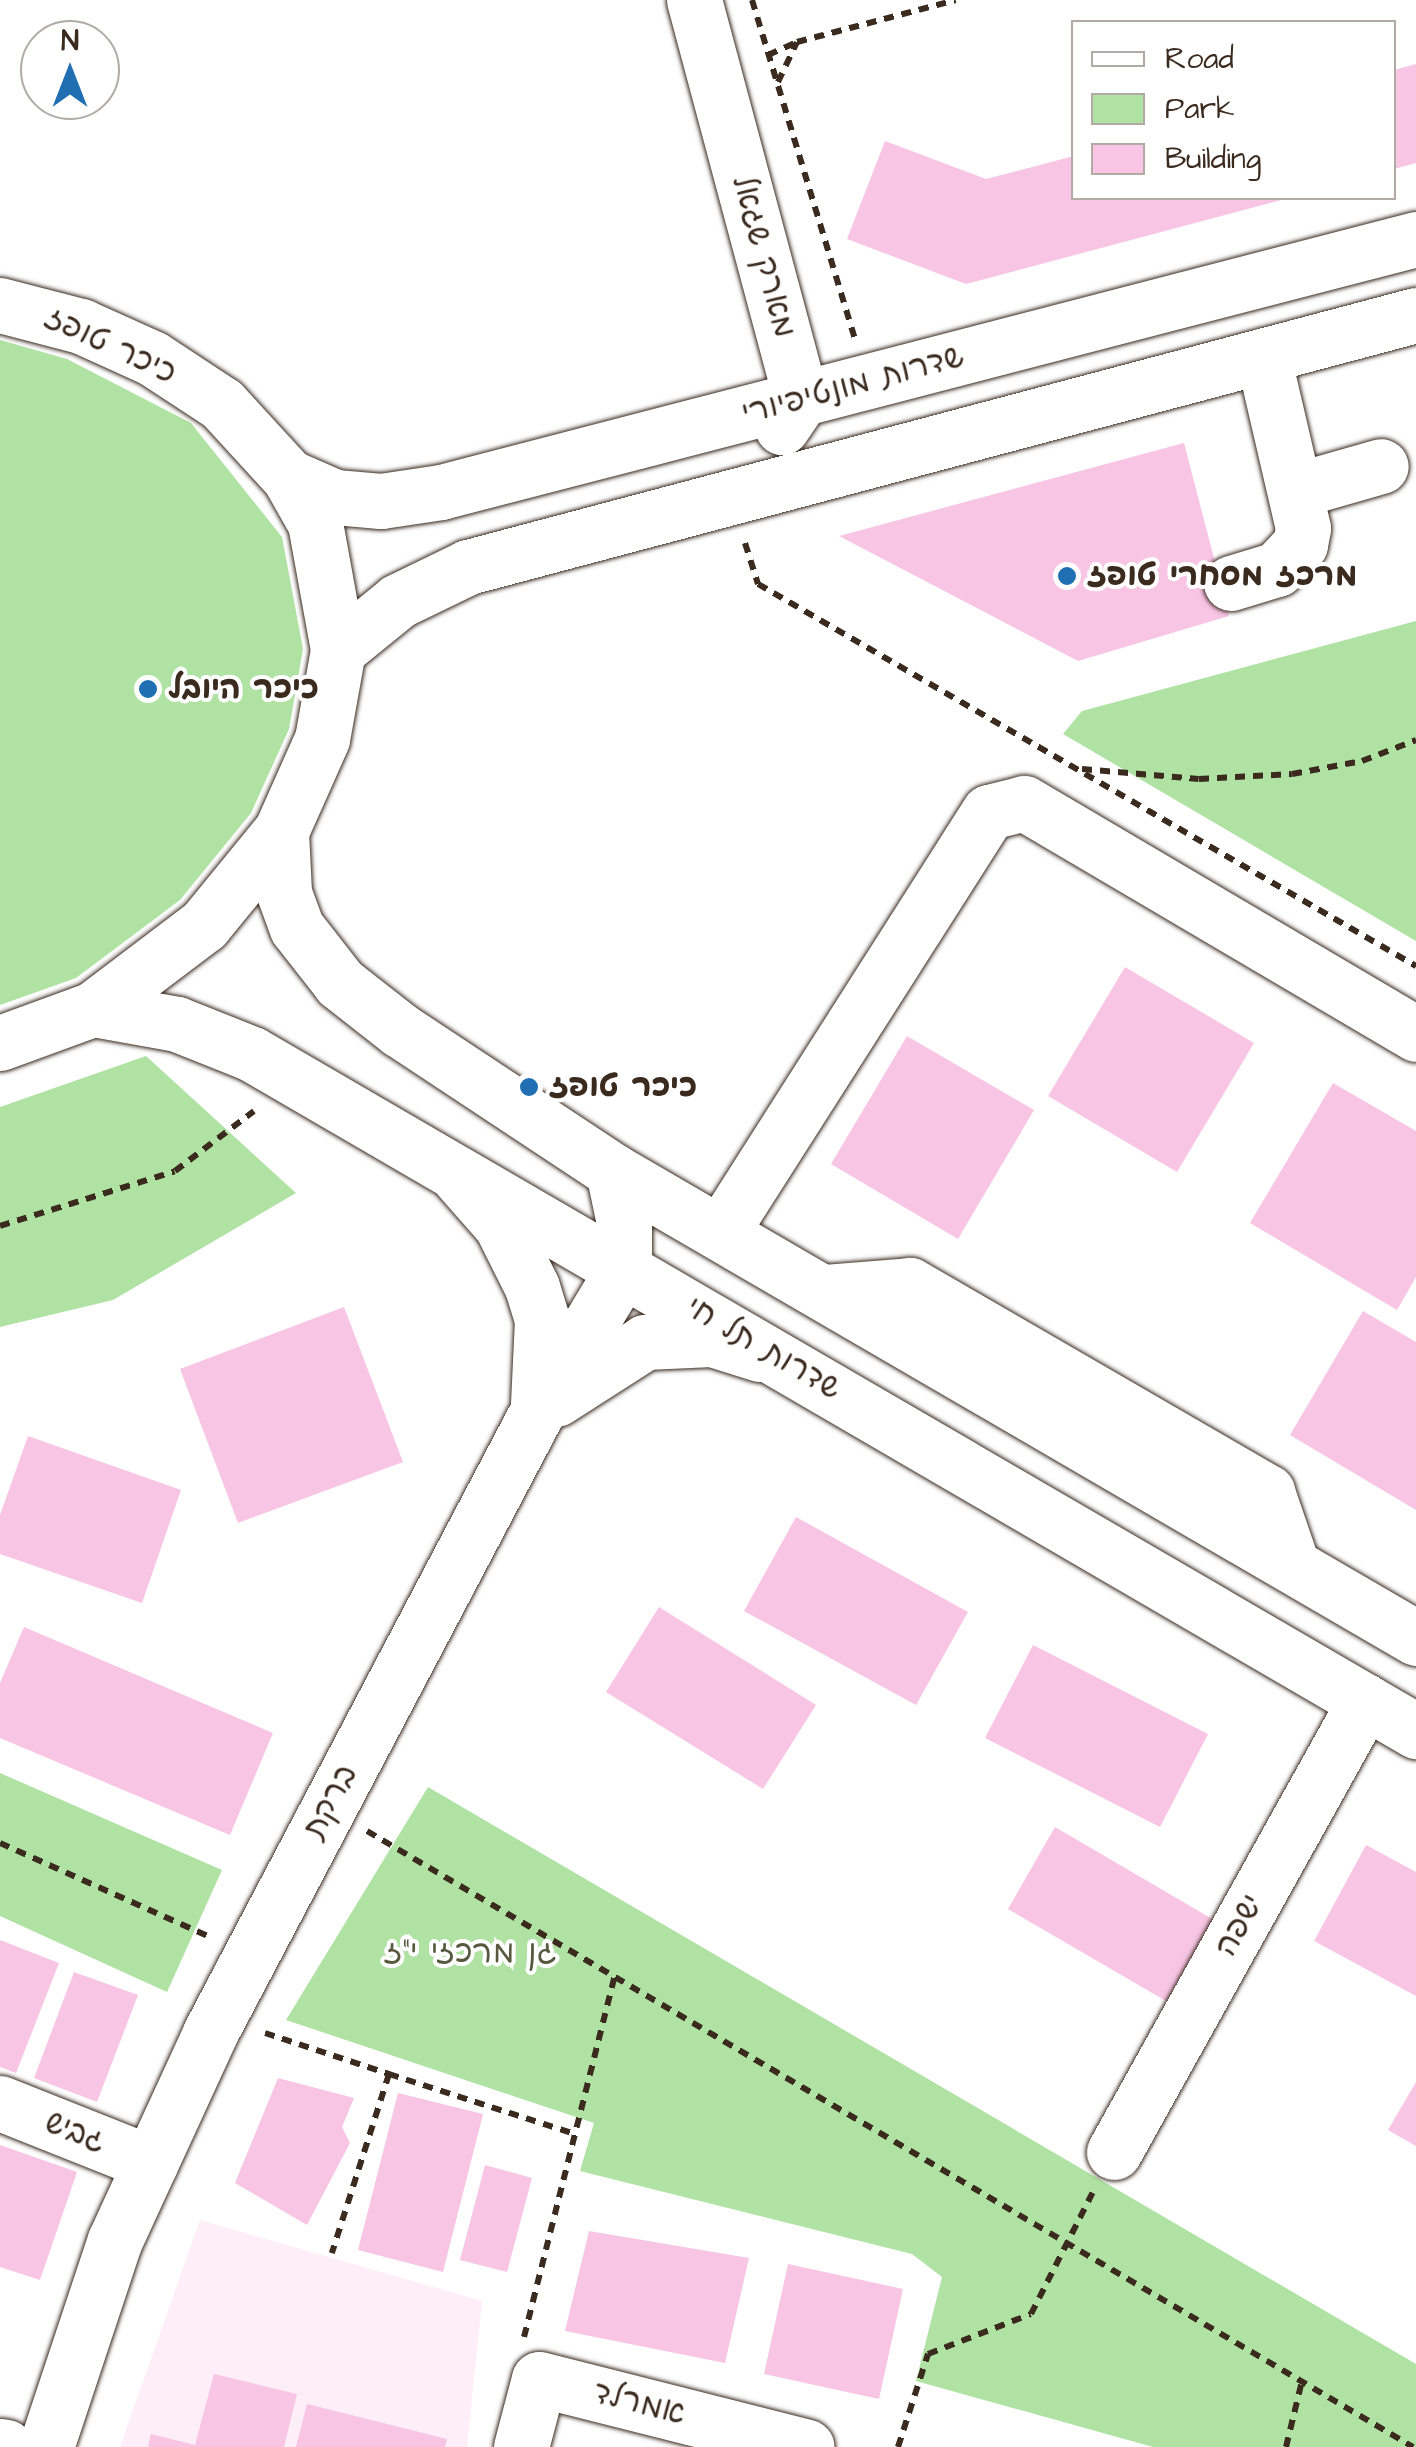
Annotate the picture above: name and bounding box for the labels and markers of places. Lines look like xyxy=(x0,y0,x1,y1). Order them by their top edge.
place label: מרכז מסחרי טופז xyxy=(1087,557,1358,595)
marker: מרכז מסחרי טופז xyxy=(1056,565,1078,587)
place label: כיכר היובל xyxy=(168,670,319,708)
marker: כיכר היובל xyxy=(137,678,159,700)
place label: כיכר טופז xyxy=(549,1068,697,1106)
marker: כיכר טופז xyxy=(518,1076,540,1098)

